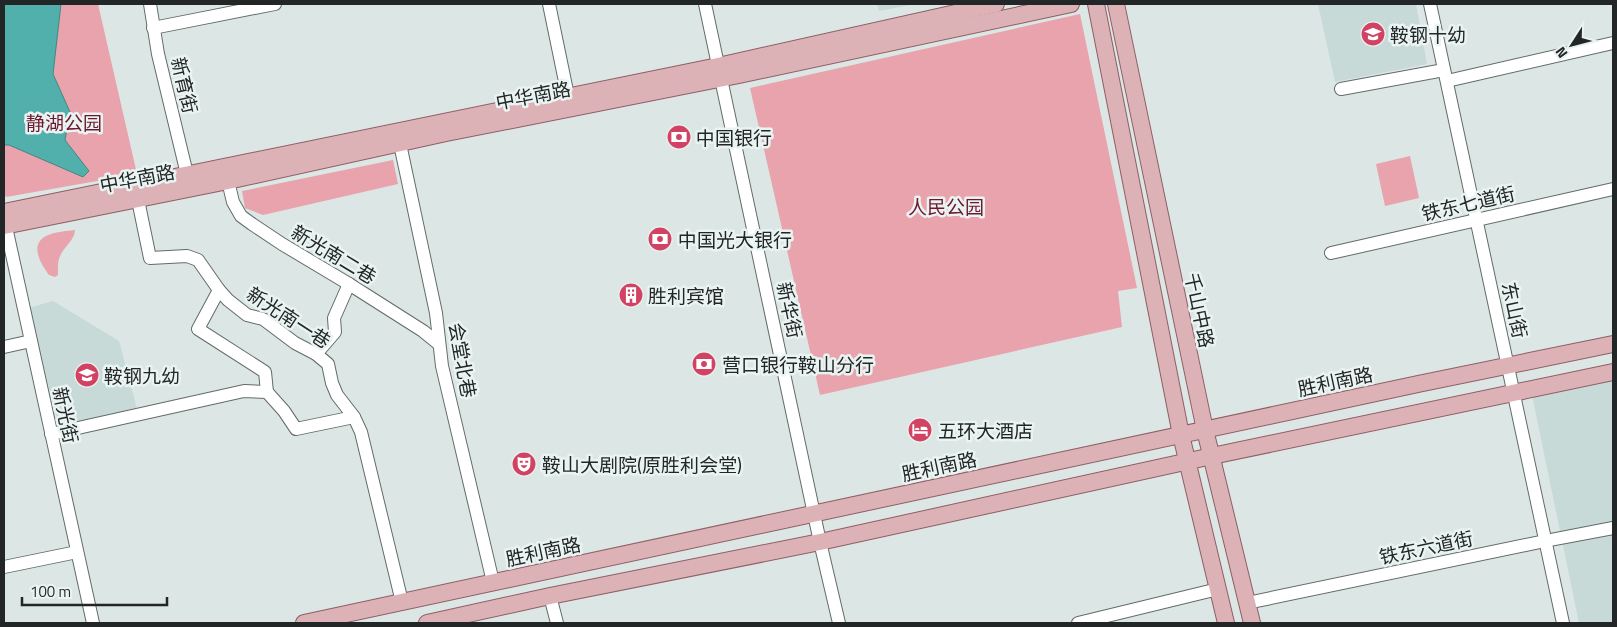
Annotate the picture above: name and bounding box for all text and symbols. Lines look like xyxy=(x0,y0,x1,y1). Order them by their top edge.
place label: 鞍钢十幼 xyxy=(1390,20,1466,49)
north arrow xyxy=(1547,20,1597,70)
school or university icon: 鞍钢十幼 xyxy=(1360,21,1386,47)
text: N xyxy=(1550,43,1572,63)
street label: 新育街 xyxy=(164,54,206,116)
street label: 中华南路 xyxy=(493,74,573,116)
park label: 静湖公园 xyxy=(26,108,102,137)
place label: 中国银行 xyxy=(696,123,772,152)
bank icon: 中国银行 xyxy=(666,124,692,150)
street label: 中华南路 xyxy=(97,157,177,199)
street label: 铁东七道街 xyxy=(1418,178,1518,228)
park label: 人民公园 xyxy=(908,192,984,221)
street label: 新光南二巷 xyxy=(286,217,382,291)
place label: 中国光大银行 xyxy=(678,225,792,254)
bank icon: 中国光大银行 xyxy=(647,226,673,252)
street label: 千山中路 xyxy=(1178,270,1222,350)
street label: 新光南一巷 xyxy=(241,279,337,355)
street label: 新华街 xyxy=(770,279,810,341)
street label: 东山街 xyxy=(1495,279,1535,341)
place label: 胜利宾馆 xyxy=(648,281,724,310)
building icon: 胜利宾馆 xyxy=(618,282,644,308)
street label: 会堂北巷 xyxy=(442,320,484,400)
place label: 营口银行鞍山分行 xyxy=(722,350,874,379)
bank icon: 营口银行鞍山分行 xyxy=(691,351,717,377)
street label: 胜利南路 xyxy=(1295,359,1375,403)
place label: 鞍钢九幼 xyxy=(104,361,180,390)
school or university icon: 鞍钢九幼 xyxy=(74,362,100,388)
street label: 新光街 xyxy=(46,384,86,446)
place label: 五环大酒店 xyxy=(938,416,1033,445)
hotel icon: 五环大酒店 xyxy=(907,417,933,443)
street label: 胜利南路 xyxy=(899,444,979,488)
place label: 鞍山大剧院(原胜利会堂) xyxy=(542,450,742,479)
theatre icon: 鞍山大剧院(原胜利会堂) xyxy=(511,451,537,477)
street label: 铁东六道街 xyxy=(1377,523,1475,571)
street label: 胜利南路 xyxy=(503,529,583,573)
scale bar xyxy=(22,574,168,606)
text: 100 m xyxy=(30,580,71,603)

